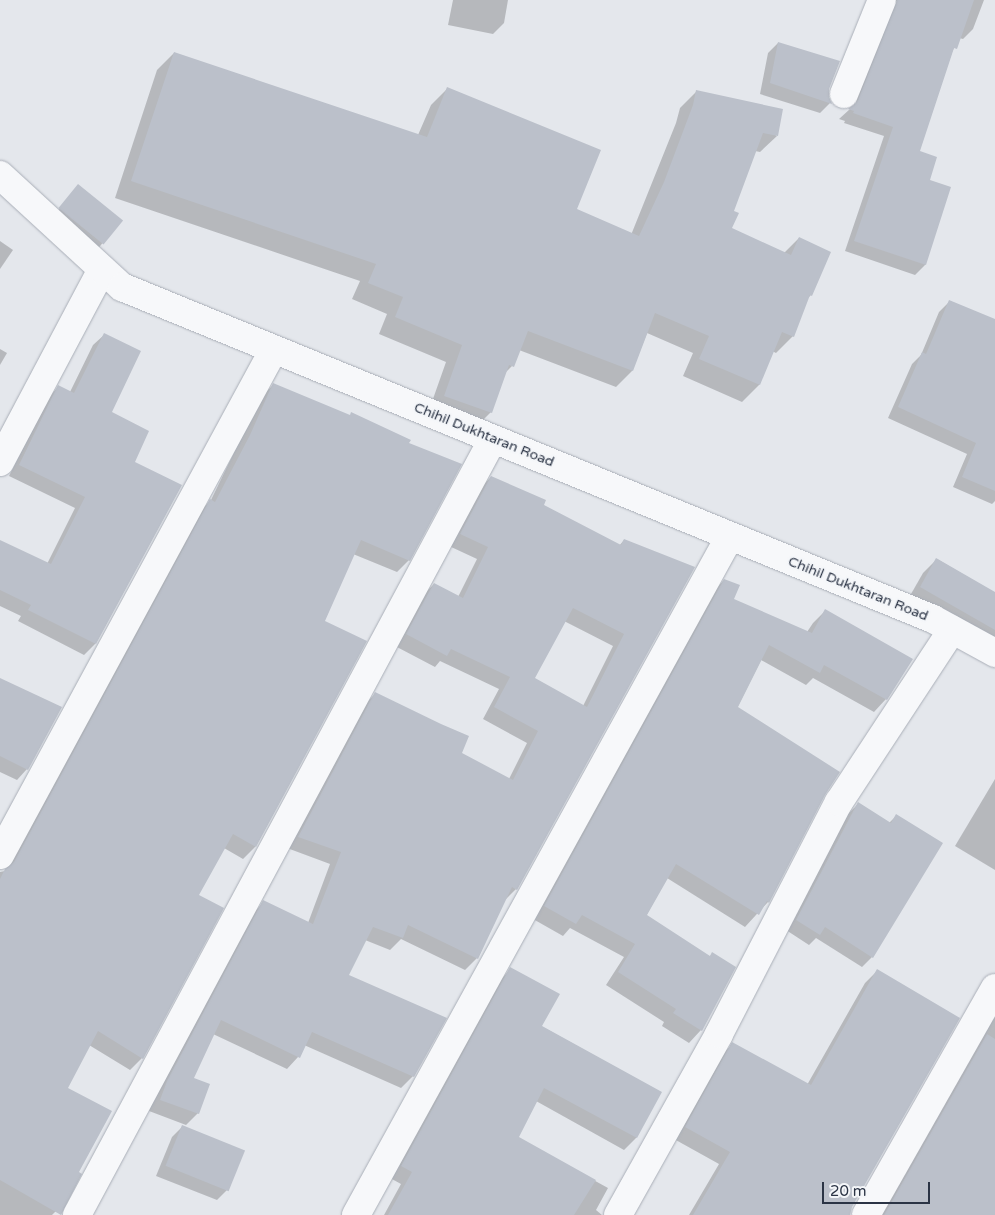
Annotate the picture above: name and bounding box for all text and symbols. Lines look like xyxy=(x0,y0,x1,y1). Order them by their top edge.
street label: Chihil Dukhtaran Road xyxy=(412,399,556,471)
street label: Chihil Dukhtaran Road xyxy=(786,553,930,625)
scale bar xyxy=(825,1172,932,1204)
text: 20 m xyxy=(830,1182,867,1200)

